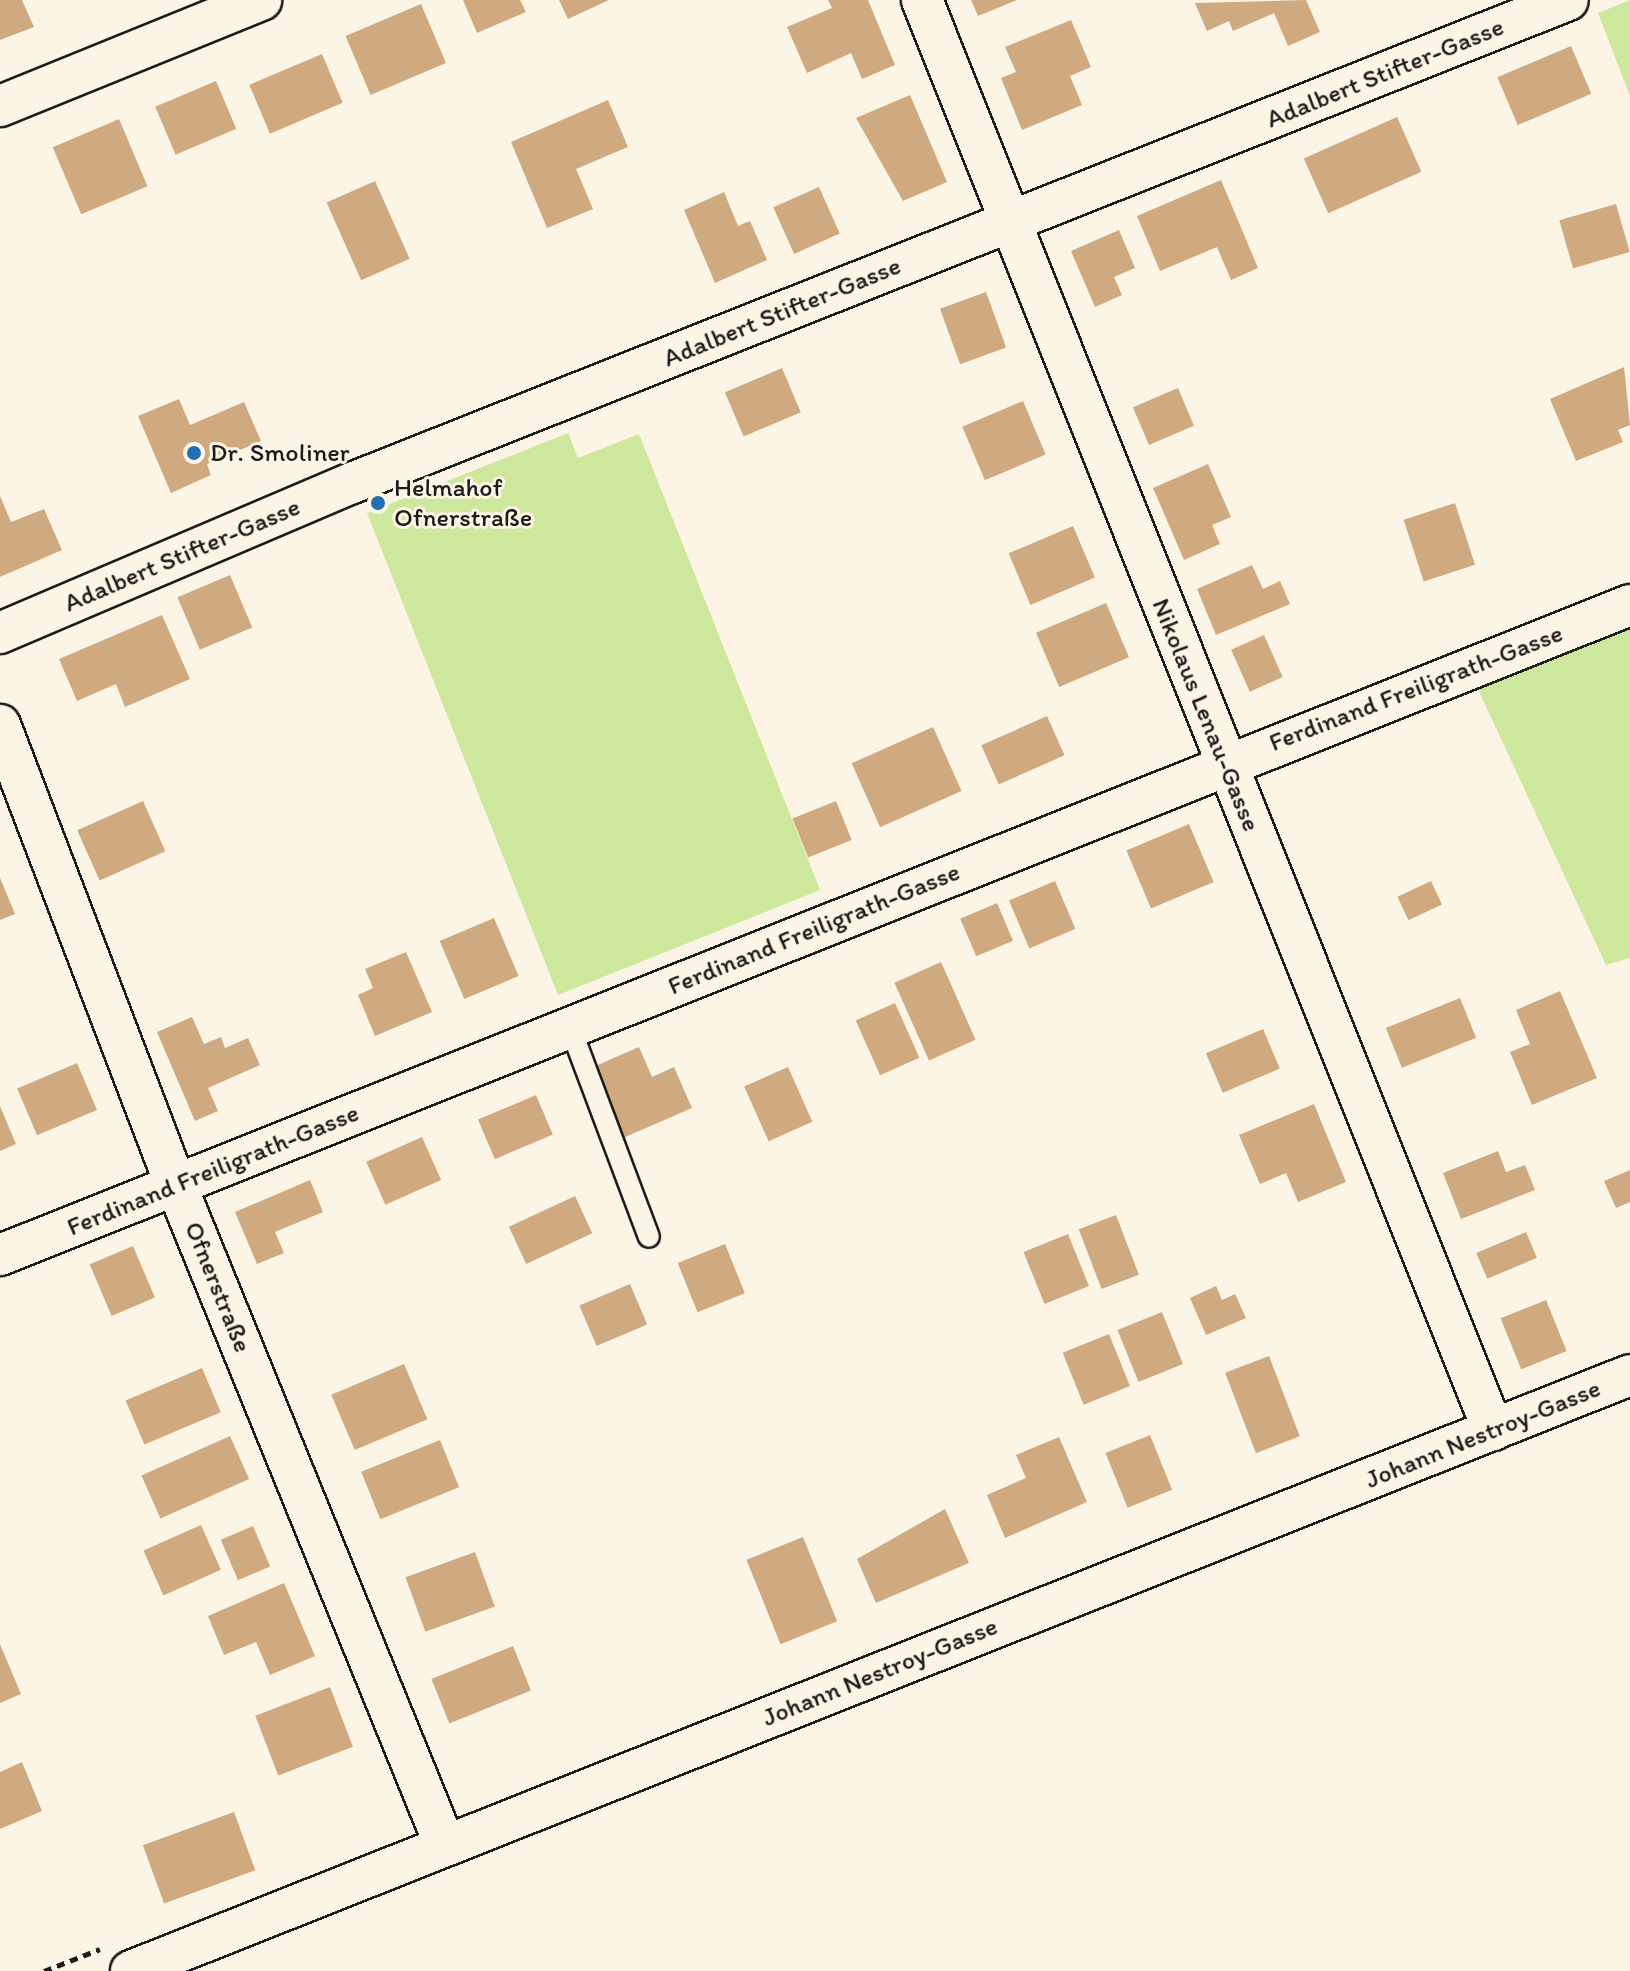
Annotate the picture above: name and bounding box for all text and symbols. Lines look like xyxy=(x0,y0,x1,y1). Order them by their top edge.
street label: Adalbert Stifter-Gasse xyxy=(1262,11,1508,135)
street label: Adalbert Stifter-Gasse xyxy=(659,250,905,374)
place label: Dr. Smoliner xyxy=(210,437,351,469)
marker: Dr. Smoliner xyxy=(185,444,203,462)
place label: Helmahof Ofnerstraße xyxy=(394,472,532,534)
street label: Adalbert Stifter-Gasse xyxy=(59,491,305,619)
marker: Helmahof Ofnerstraße xyxy=(369,494,387,512)
street label: Nikolaus Lenau-Gasse xyxy=(1145,594,1267,836)
street label: Ferdinand Freiligrath-Gasse xyxy=(1265,617,1567,759)
street label: Ferdinand Freiligrath-Gasse xyxy=(663,856,965,1002)
street label: Ferdinand Freiligrath-Gasse xyxy=(62,1097,364,1243)
street label: Ofnerstraße xyxy=(178,1217,258,1357)
street label: Johann Nestroy-Gasse xyxy=(1361,1372,1605,1496)
street label: Johann Nestroy-Gasse xyxy=(758,1610,1002,1734)

